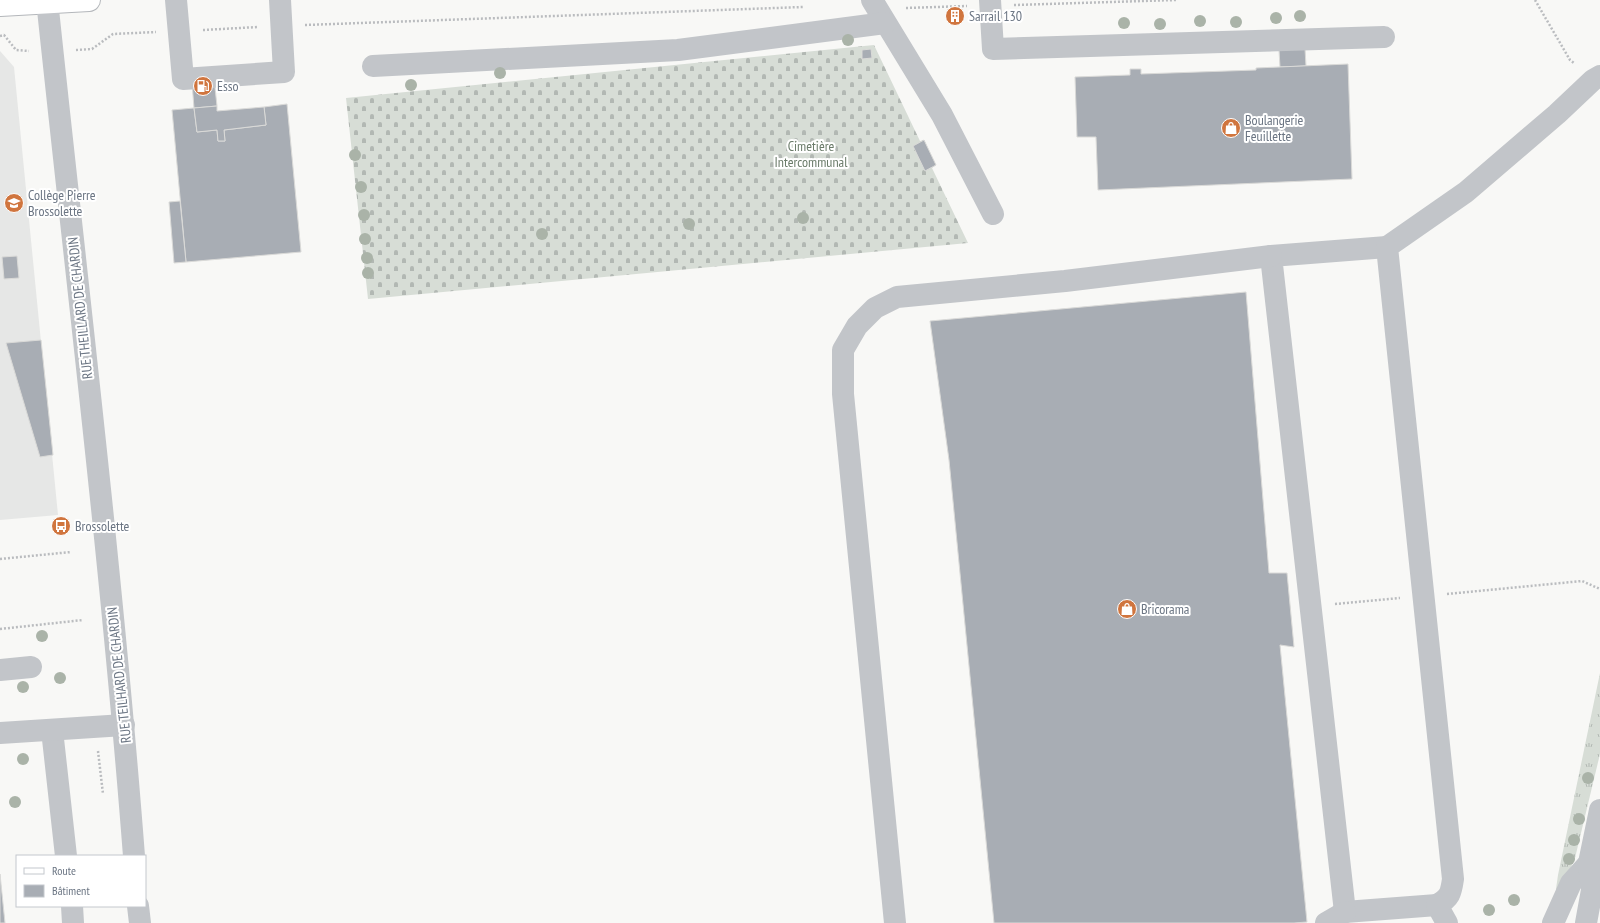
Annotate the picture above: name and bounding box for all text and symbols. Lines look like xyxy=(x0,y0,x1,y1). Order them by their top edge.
building icon: Sarrail 130 xyxy=(944,5,966,27)
place label: Sarrail 130 xyxy=(969,7,1022,25)
fuel station icon: Esso xyxy=(192,75,214,97)
place label: Esso xyxy=(217,77,239,95)
place label: Boulangerie Feuillette xyxy=(1245,111,1303,145)
shop icon: Boulangerie Feuillette xyxy=(1220,117,1242,139)
park label: Cimetière Intercommunal xyxy=(775,137,848,171)
place label: Collège Pierre Brossolette xyxy=(28,186,96,220)
school or university icon: Collège Pierre Brossolette xyxy=(3,192,25,214)
street label: RUE THEILLARD DE CHARDIN xyxy=(64,236,96,380)
bus stop icon: Brossolette xyxy=(50,515,72,537)
place label: Brossolette xyxy=(75,517,130,535)
shop icon: Bricorama xyxy=(1116,598,1138,620)
place label: Bricorama xyxy=(1141,600,1189,618)
street label: RUE TEILHARD DE CHARDIN xyxy=(103,606,135,744)
legend xyxy=(16,855,146,907)
text: Route xyxy=(52,863,76,878)
text: Bâtiment xyxy=(52,883,90,898)

